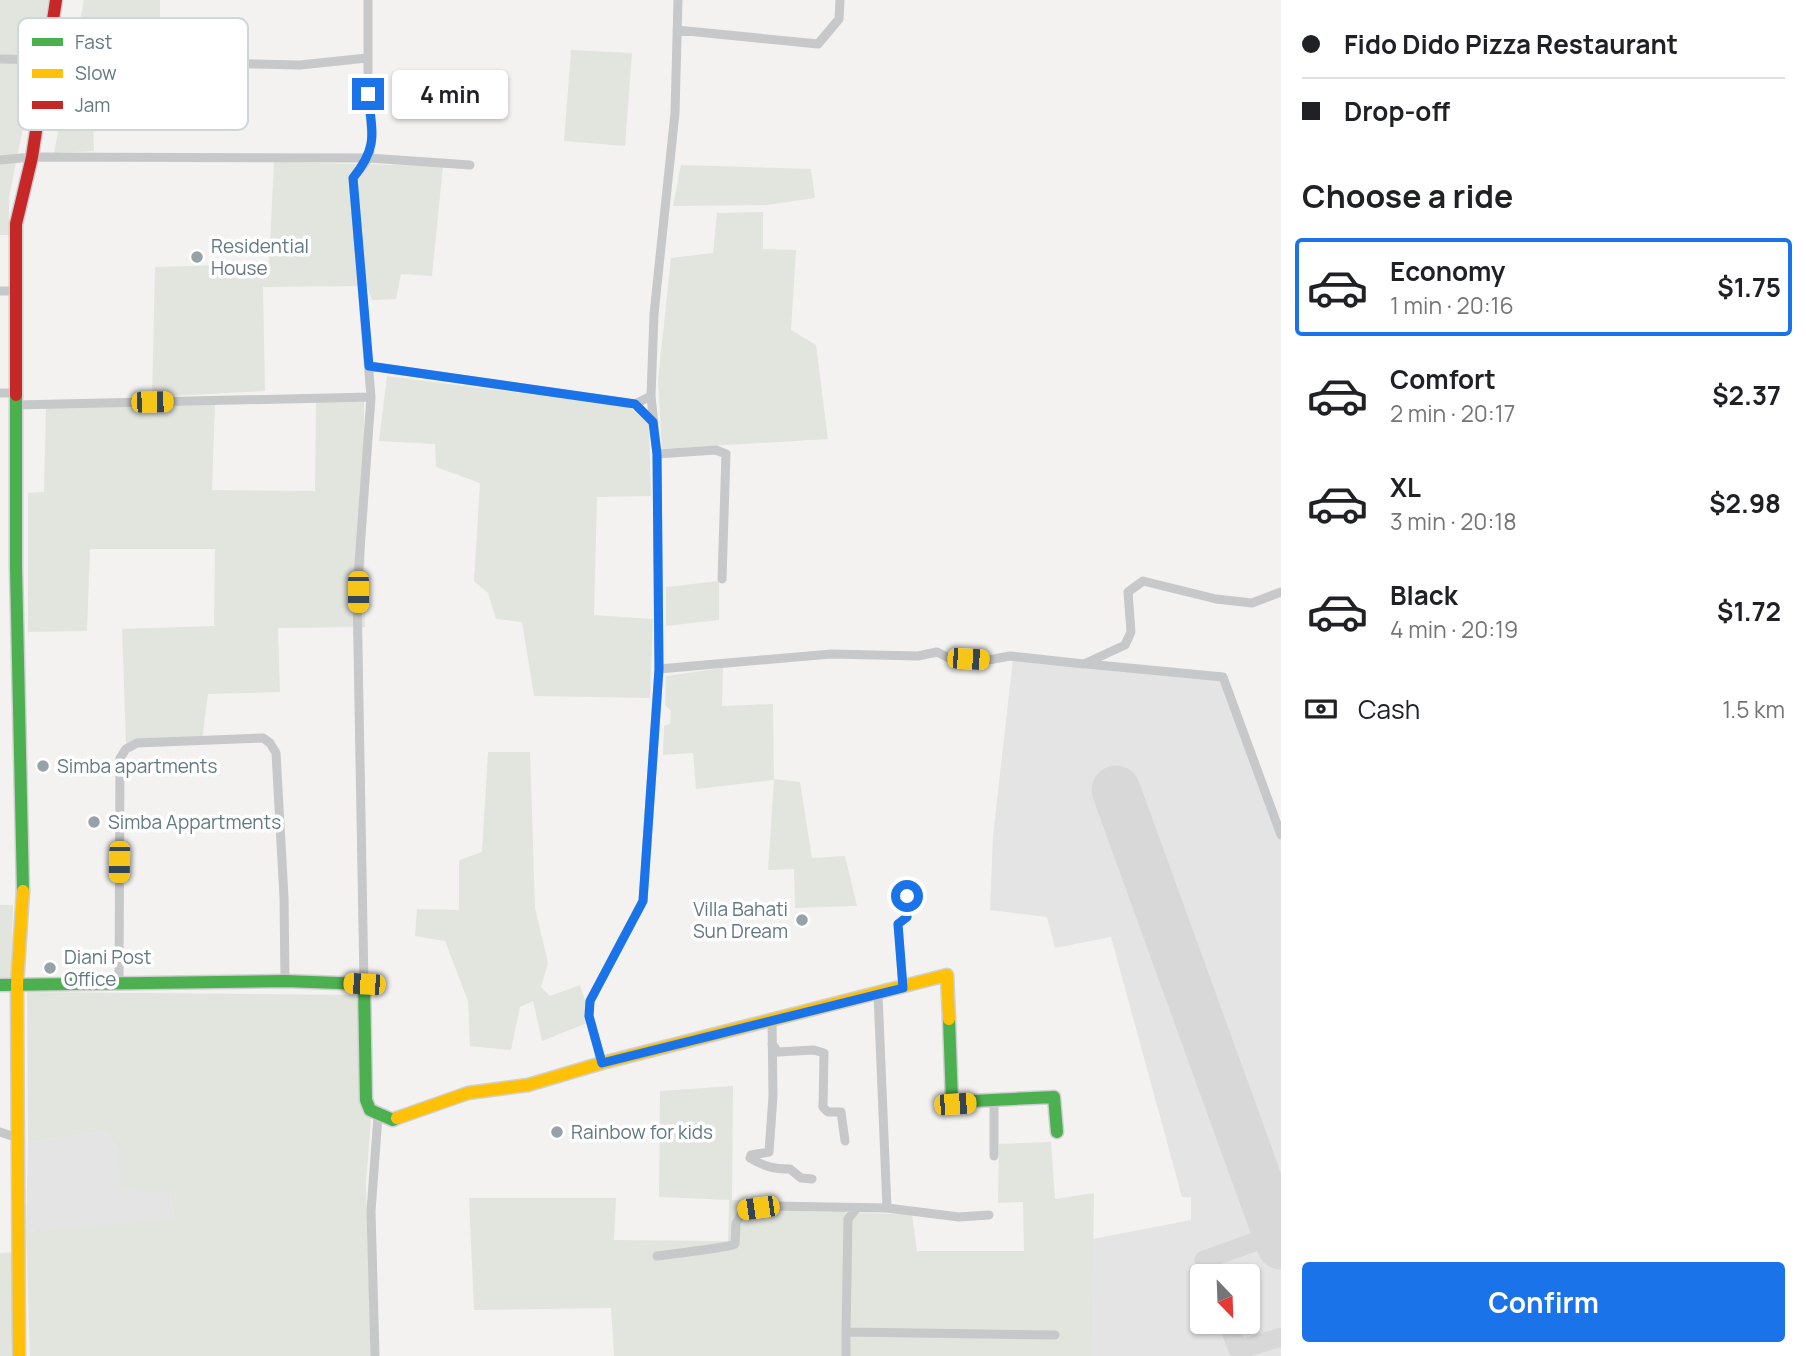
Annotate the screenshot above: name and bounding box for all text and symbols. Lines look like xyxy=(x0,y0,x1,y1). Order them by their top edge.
legend xyxy=(18,18,248,130)
text: Fido Dido Pizza Restaurant xyxy=(1344,26,1678,62)
text: Fast xyxy=(75,29,112,55)
text: Slow xyxy=(75,60,117,86)
callout: 4 min xyxy=(392,70,508,119)
route end xyxy=(352,78,384,110)
text: 4 min xyxy=(420,78,480,110)
text: Jam xyxy=(75,92,110,118)
text: Drop-off xyxy=(1344,93,1450,129)
text: Choose a ride xyxy=(1302,174,1513,218)
place label: Residential House xyxy=(211,233,309,281)
marker: Residential House xyxy=(189,249,205,265)
text: Economy xyxy=(1390,253,1505,289)
icon: car xyxy=(1306,256,1369,319)
text: $1.75 xyxy=(1717,269,1781,305)
text: 1 min · 20:16 xyxy=(1390,289,1514,321)
text: Comfort xyxy=(1390,361,1496,397)
icon: car xyxy=(1306,364,1369,427)
text: $2.37 xyxy=(1712,377,1781,413)
car xyxy=(131,391,174,413)
text: 2 min · 20:17 xyxy=(1390,397,1515,429)
text: XL xyxy=(1390,469,1421,505)
icon: car xyxy=(1306,472,1369,535)
text: $2.98 xyxy=(1709,485,1781,521)
text: 3 min · 20:18 xyxy=(1390,505,1517,537)
car xyxy=(348,571,369,613)
text: Black xyxy=(1390,577,1458,613)
icon: car xyxy=(1306,580,1369,643)
text: $1.72 xyxy=(1717,593,1781,629)
text: 4 min · 20:19 xyxy=(1390,613,1518,645)
car xyxy=(947,647,990,671)
icon: cash xyxy=(1302,690,1340,728)
text: Cash xyxy=(1358,691,1420,727)
text: 1.5 km xyxy=(1722,693,1785,725)
place label: Simba apartments xyxy=(57,753,217,779)
marker: Simba apartments xyxy=(35,758,51,774)
place label: Simba Appartments xyxy=(108,809,281,835)
marker: Simba Appartments xyxy=(86,814,102,830)
car xyxy=(109,841,130,883)
route start xyxy=(891,880,923,912)
place label: Villa Bahati Sun Dream xyxy=(693,896,788,944)
marker: Villa Bahati Sun Dream xyxy=(794,912,810,928)
place label: Diani Post Office xyxy=(64,944,151,992)
marker: Diani Post Office xyxy=(42,960,58,976)
car xyxy=(343,972,386,996)
car xyxy=(934,1092,977,1116)
place label: Rainbow for kids xyxy=(571,1119,713,1145)
marker: Rainbow for kids xyxy=(549,1124,565,1140)
car xyxy=(736,1195,781,1221)
button: Confirm xyxy=(1302,1262,1785,1342)
north arrow xyxy=(1190,1264,1260,1334)
map controls xyxy=(1190,1264,1260,1334)

